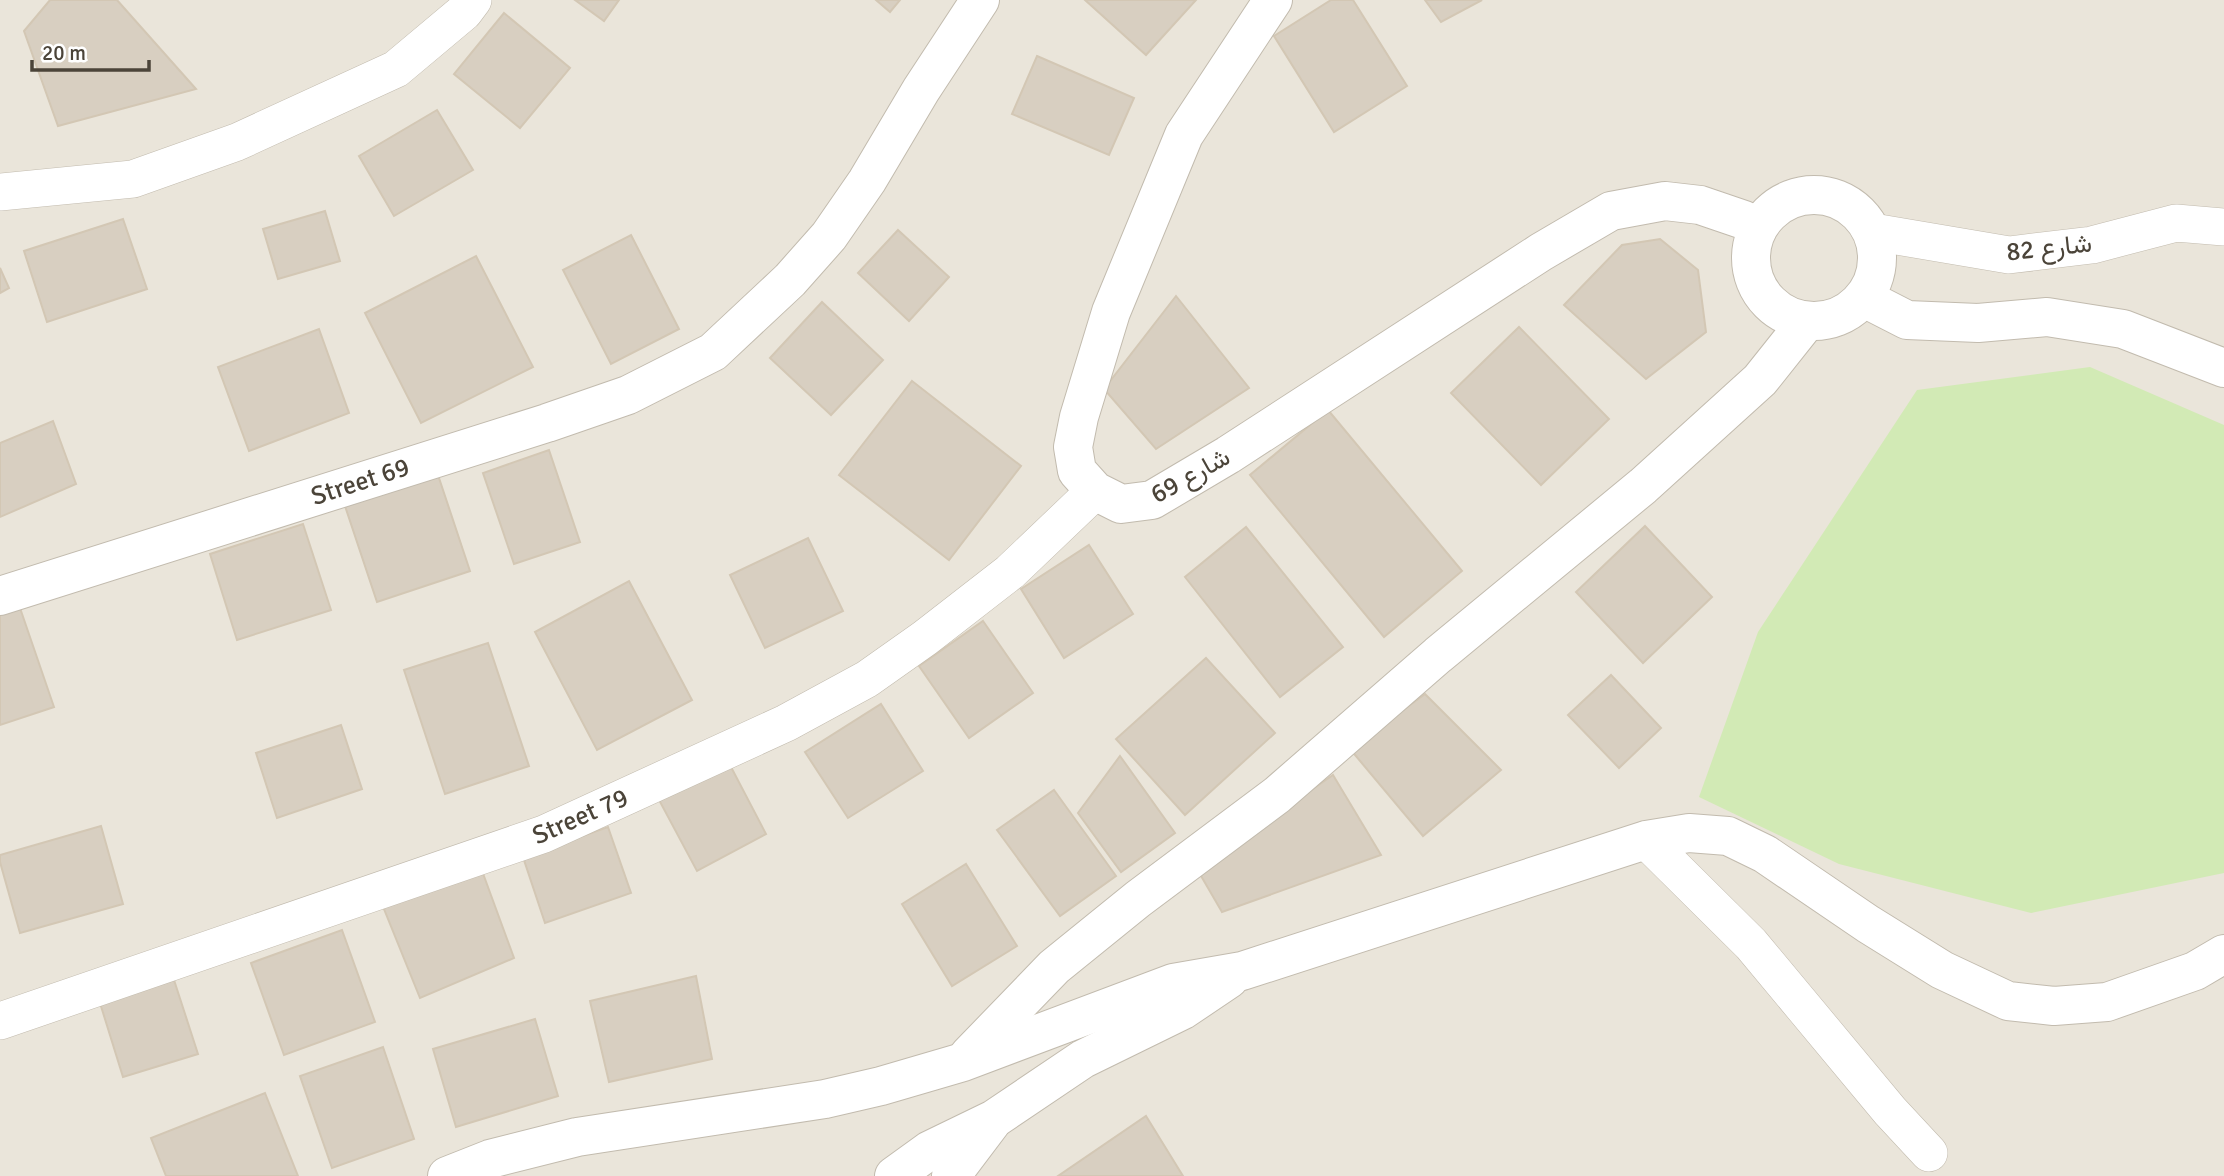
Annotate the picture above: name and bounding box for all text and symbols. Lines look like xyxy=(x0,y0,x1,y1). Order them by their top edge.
scale bar xyxy=(32,28,149,72)
text: 20 m xyxy=(42,40,86,66)
street label: شارع 82 xyxy=(2005,228,2094,269)
street label: شارع 69 xyxy=(1145,441,1236,512)
street label: Street 69 xyxy=(307,451,414,513)
street label: Street 79 xyxy=(528,782,633,852)

